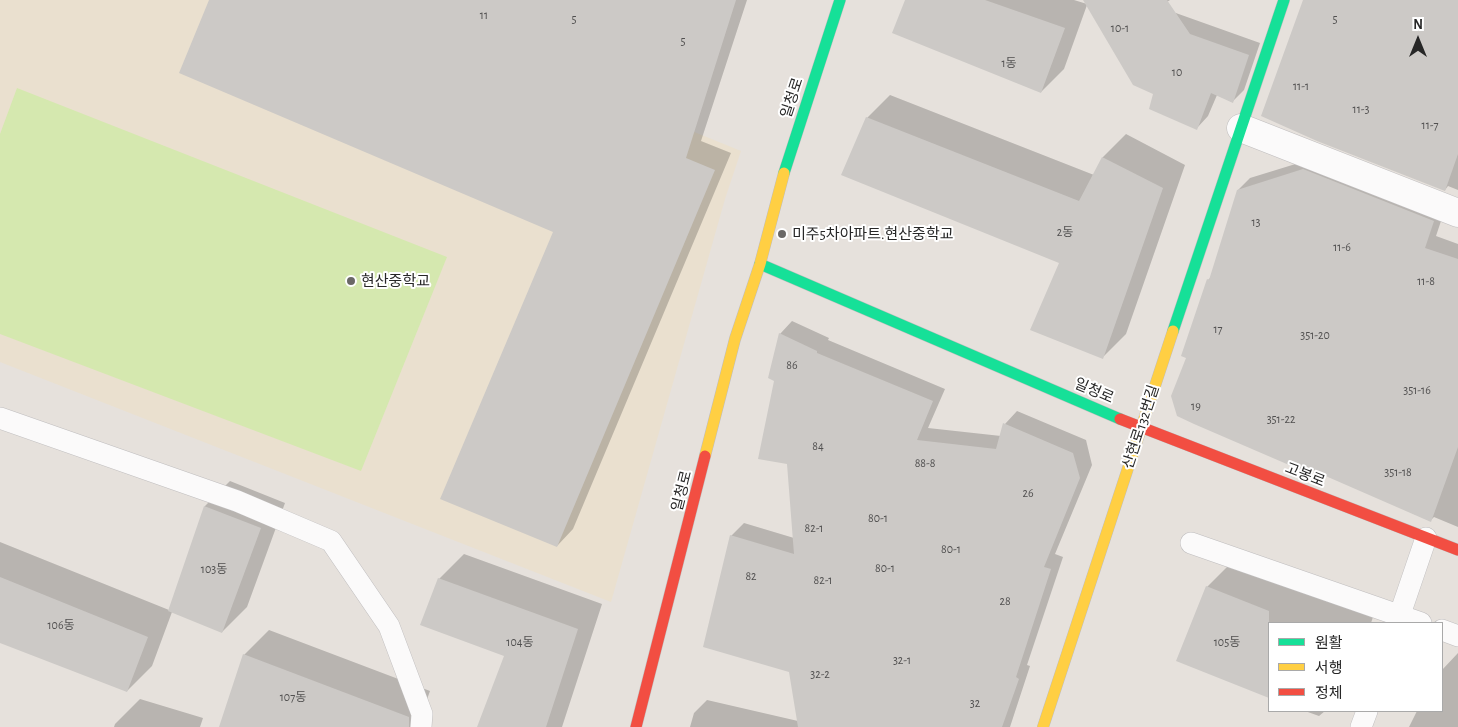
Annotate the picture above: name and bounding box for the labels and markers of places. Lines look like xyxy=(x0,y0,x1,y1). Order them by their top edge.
place label: 미주5차아파트.현산중학교 xyxy=(792,225,954,243)
marker: 미주5차아파트.현산중학교 xyxy=(776,228,788,240)
place label: 현산중학교 xyxy=(361,272,430,290)
marker: 현산중학교 xyxy=(345,275,357,287)

